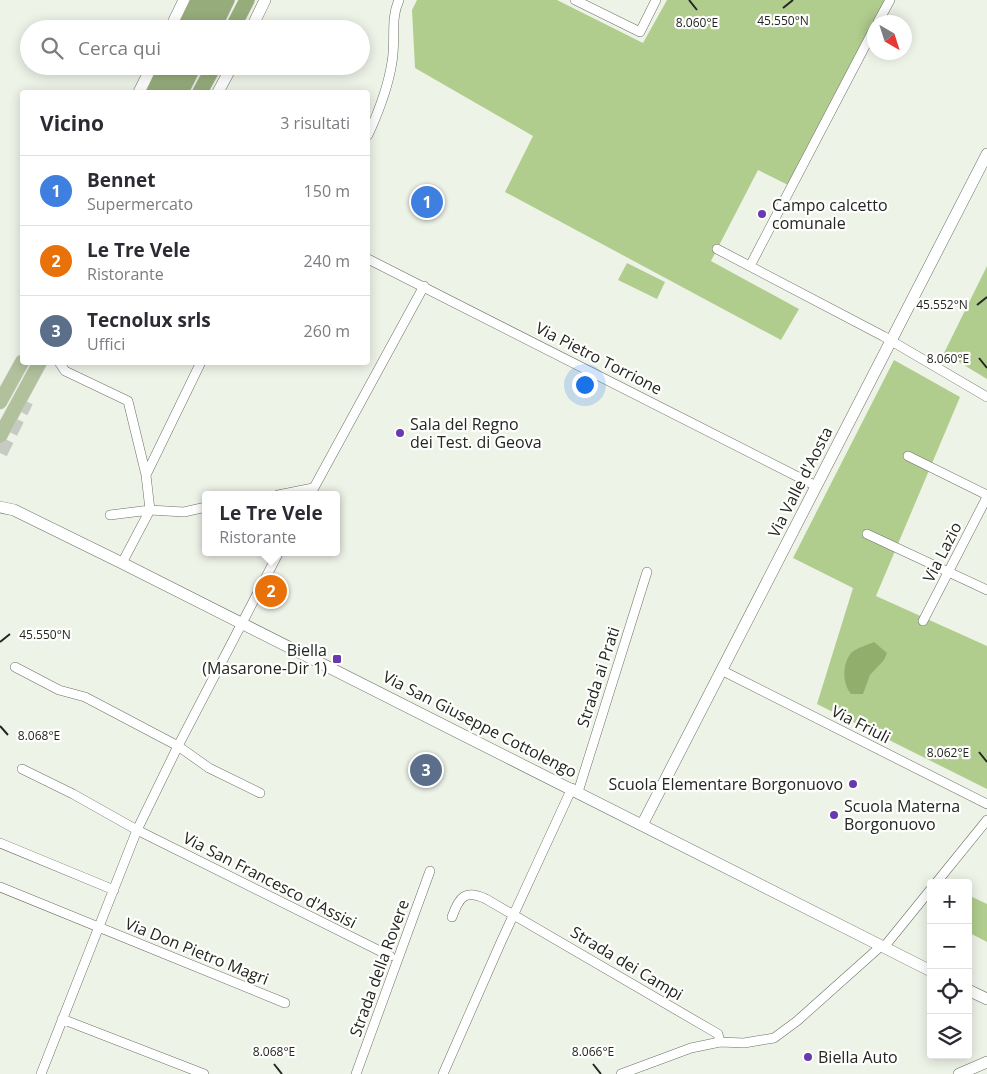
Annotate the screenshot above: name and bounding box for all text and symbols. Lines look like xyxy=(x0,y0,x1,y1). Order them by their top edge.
text: 45.550°N xyxy=(757,12,809,29)
text: 8.060°E xyxy=(676,14,718,31)
north arrow xyxy=(867,15,912,60)
search box xyxy=(20,20,370,75)
icon: search xyxy=(38,34,66,62)
text: Cerca qui xyxy=(78,35,161,61)
text: Vicino xyxy=(40,109,104,137)
text: 3 risultati xyxy=(280,112,350,134)
text: Bennet xyxy=(87,167,155,193)
text: 1 xyxy=(51,180,61,202)
text: 150 m xyxy=(304,180,350,202)
pin: 1 xyxy=(411,183,443,221)
text: Supermercato xyxy=(87,193,193,215)
place label: Campo calcetto comunale xyxy=(772,194,888,234)
marker: Campo calcetto comunale xyxy=(756,208,768,220)
text: Le Tre Vele xyxy=(87,237,190,263)
text: 2 xyxy=(51,250,61,272)
text: 240 m xyxy=(304,250,350,272)
text: Ristorante xyxy=(87,263,164,285)
text: 45.552°N xyxy=(916,296,968,313)
text: Tecnolux srls xyxy=(87,307,211,333)
street label: Via Pietro Torrione xyxy=(532,317,666,399)
text: 3 xyxy=(51,320,61,342)
text: 260 m xyxy=(304,320,350,342)
text: Uffici xyxy=(87,333,125,355)
text: 8.060°E xyxy=(927,350,969,367)
your location xyxy=(572,372,598,398)
place label: Sala del Regno dei Test. di Geova xyxy=(410,413,542,453)
street label: Via Valle d'Aosta xyxy=(763,423,837,541)
marker: Sala del Regno dei Test. di Geova xyxy=(394,427,406,439)
popup xyxy=(202,491,340,556)
text: Le Tre Vele xyxy=(219,500,323,526)
street label: Via Lazio xyxy=(917,518,967,586)
text: Ristorante xyxy=(219,526,296,548)
pin: 2 xyxy=(255,572,287,610)
street label: Strada ai Prati xyxy=(571,624,625,730)
text: 45.550°N xyxy=(19,626,71,643)
place label: Biella (Masarone-Dir 1) xyxy=(202,639,327,679)
marker: Biella (Masarone-Dir 1) xyxy=(331,653,343,665)
street label: Via San Giuseppe Cottolengo xyxy=(379,665,581,783)
street label: Via Friuli xyxy=(828,700,894,748)
text: 8.068°E xyxy=(18,727,60,744)
text: 8.062°E xyxy=(927,744,969,761)
pin: 3 xyxy=(410,751,442,789)
place label: Scuola Elementare Borgonuovo xyxy=(609,773,843,795)
marker: Scuola Elementare Borgonuovo xyxy=(847,778,859,790)
place label: Scuola Materna Borgonuovo xyxy=(844,795,960,835)
marker: Scuola Materna Borgonuovo xyxy=(828,809,840,821)
street label: Via San Francesco d'Assisi xyxy=(180,827,360,933)
map controls xyxy=(927,879,972,1059)
button: + xyxy=(927,879,972,924)
street label: Strada della Rovere xyxy=(344,896,414,1040)
street label: Via Don Pietro Magri xyxy=(122,912,272,990)
street label: Strada dei Campi xyxy=(567,921,687,1005)
button: − xyxy=(927,924,972,969)
button: locate xyxy=(927,969,972,1014)
button: layers xyxy=(927,1014,972,1059)
text: 8.068°E xyxy=(253,1043,295,1060)
text: 8.066°E xyxy=(572,1043,614,1060)
place label: Biella Auto xyxy=(818,1046,898,1068)
marker: Biella Auto xyxy=(802,1051,814,1063)

